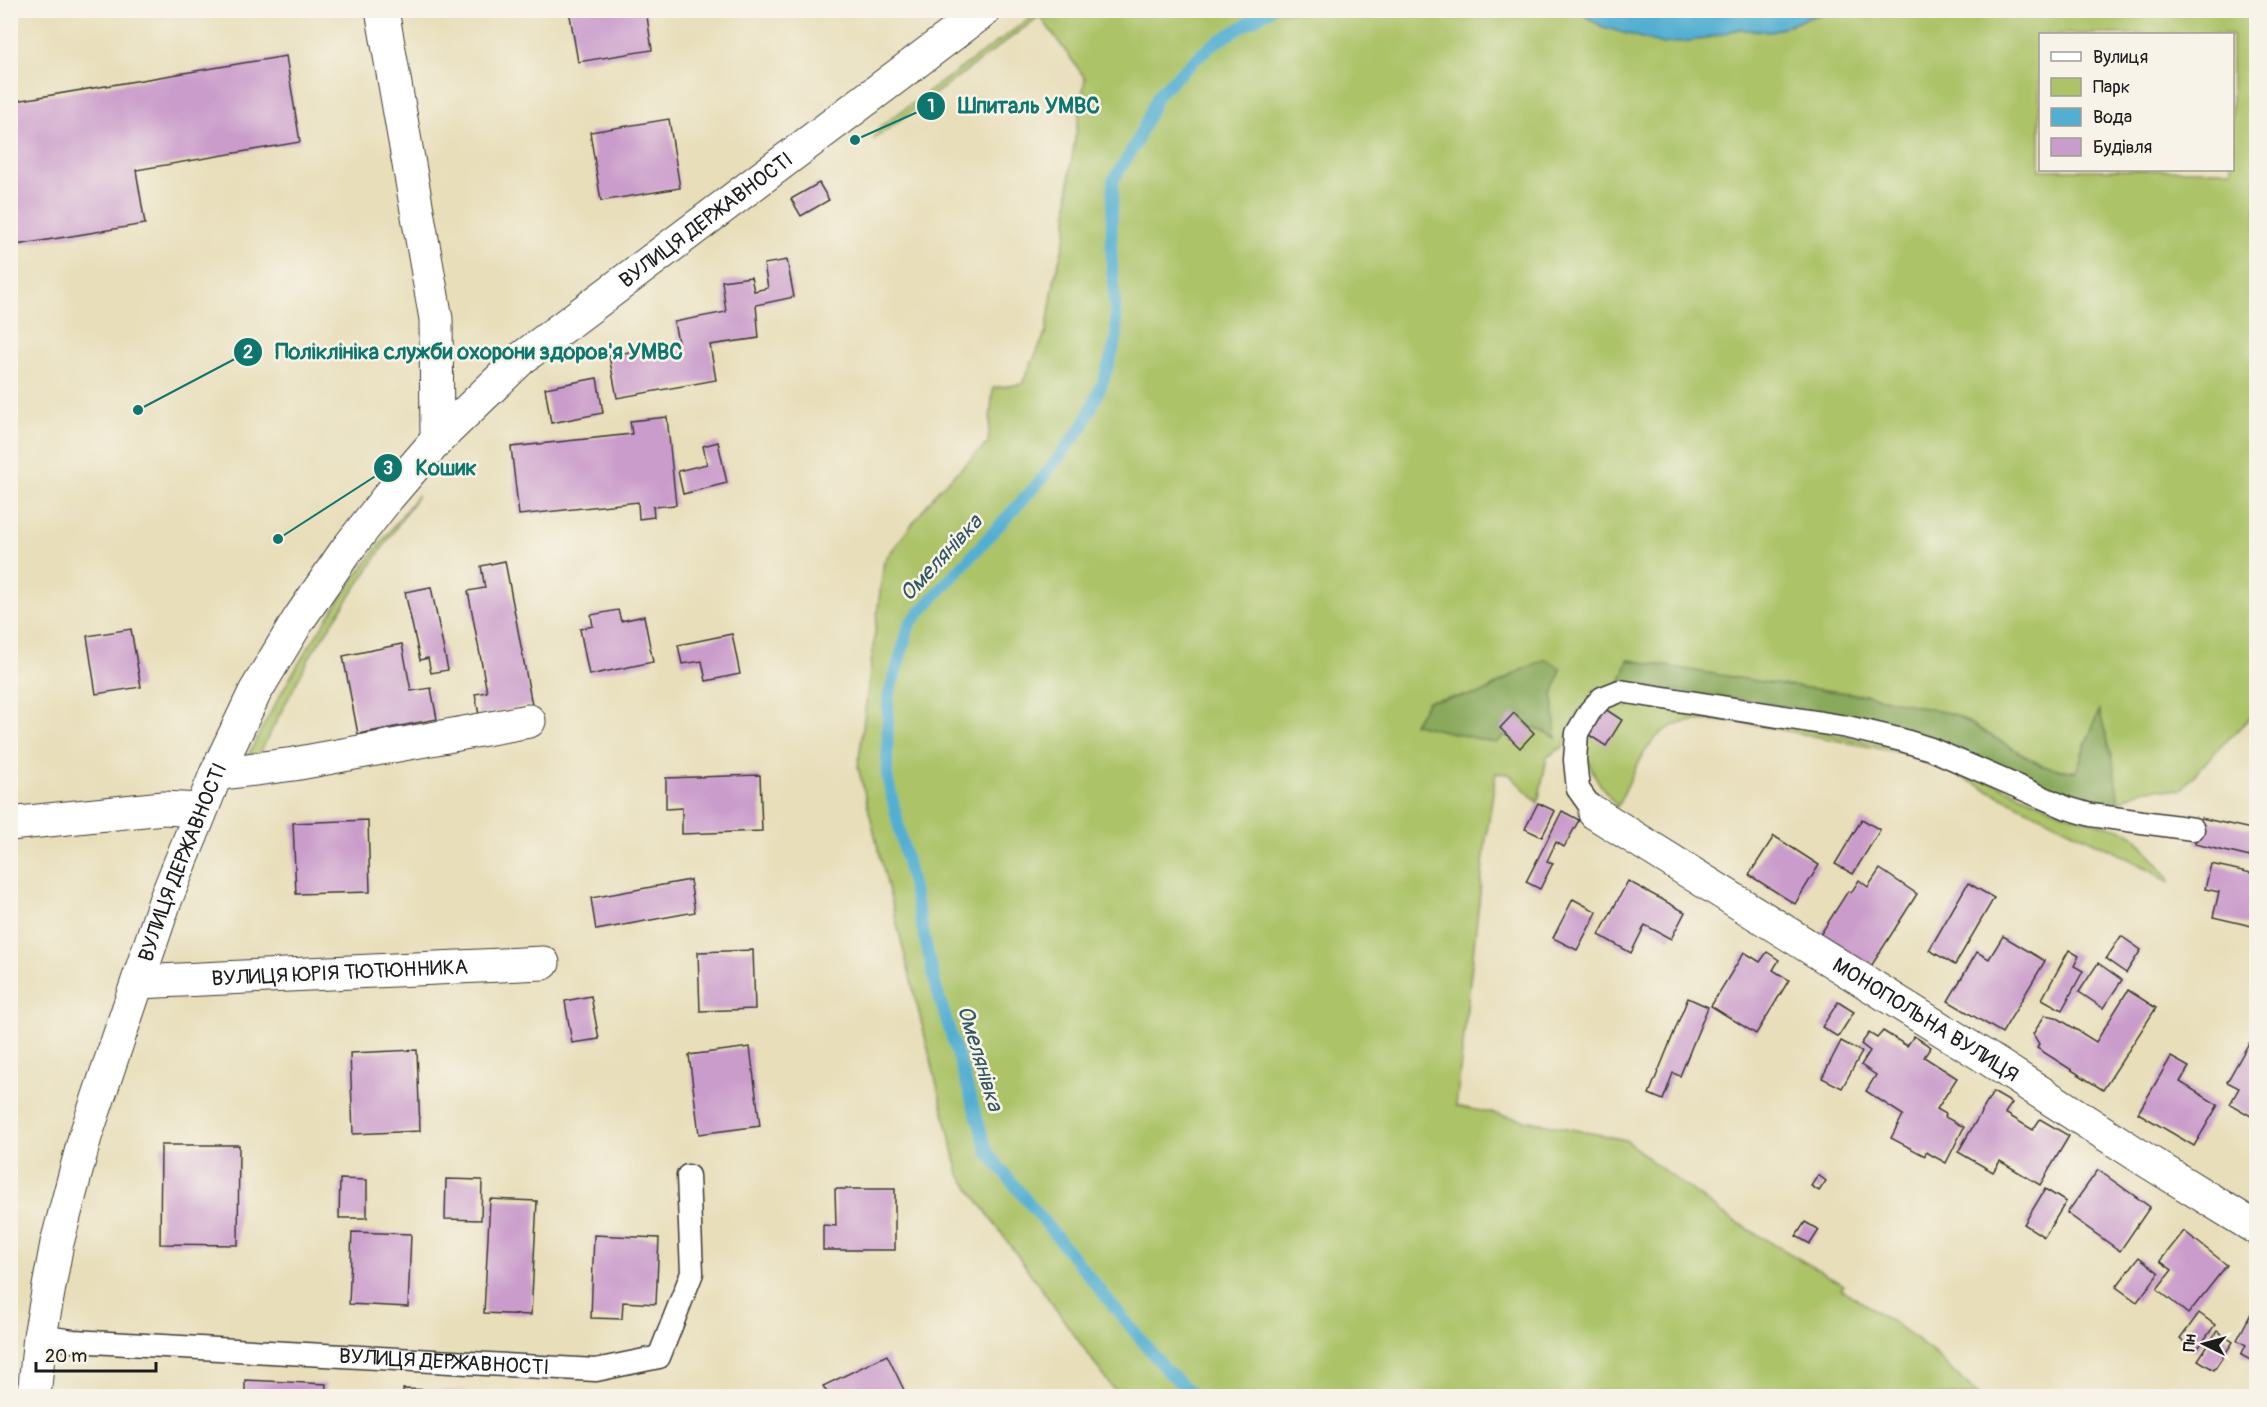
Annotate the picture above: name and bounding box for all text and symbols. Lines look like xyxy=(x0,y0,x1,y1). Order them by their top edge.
legend xyxy=(2039,33,2234,171)
text: Вулиця xyxy=(2093,46,2148,69)
text: Парк xyxy=(2093,76,2130,99)
callout: Шпиталь УМВС xyxy=(916,86,1111,126)
text: Шпиталь УМВС xyxy=(957,92,1100,120)
text: 1 xyxy=(927,95,935,118)
text: Вода xyxy=(2093,106,2132,129)
text: Будівля xyxy=(2093,136,2152,159)
street label: ВУЛИЦЯ ДЕРЖАВНОСТІ xyxy=(614,146,798,294)
callout: Поліклініка служби охорони здоров'я УМВС xyxy=(233,332,695,372)
text: Поліклініка служби охорони здоров'я УМВС xyxy=(275,338,683,366)
text: 2 xyxy=(243,341,253,364)
callout: Кошик xyxy=(373,448,488,488)
text: Кошик xyxy=(415,454,477,482)
text: 3 xyxy=(383,457,393,480)
water label: Омелянівка xyxy=(894,507,989,607)
street label: ВУЛИЦЯ ДЕРЖАВНОСТІ xyxy=(132,758,233,965)
street label: МОНОПОЛЬНА ВУЛИЦЯ xyxy=(1828,951,2024,1088)
street label: ВУЛИЦЯ ЮРІЯ ТЮТЮННИКА xyxy=(211,953,469,992)
water label: Омелянівка xyxy=(951,1002,1010,1116)
north arrow xyxy=(2174,1314,2234,1374)
text: Пн xyxy=(2179,1333,2201,1352)
scale bar xyxy=(36,1335,156,1373)
street label: ВУЛИЦЯ ДЕРЖАВНОСТІ xyxy=(338,1342,550,1381)
text: 20 m xyxy=(45,1345,87,1368)

